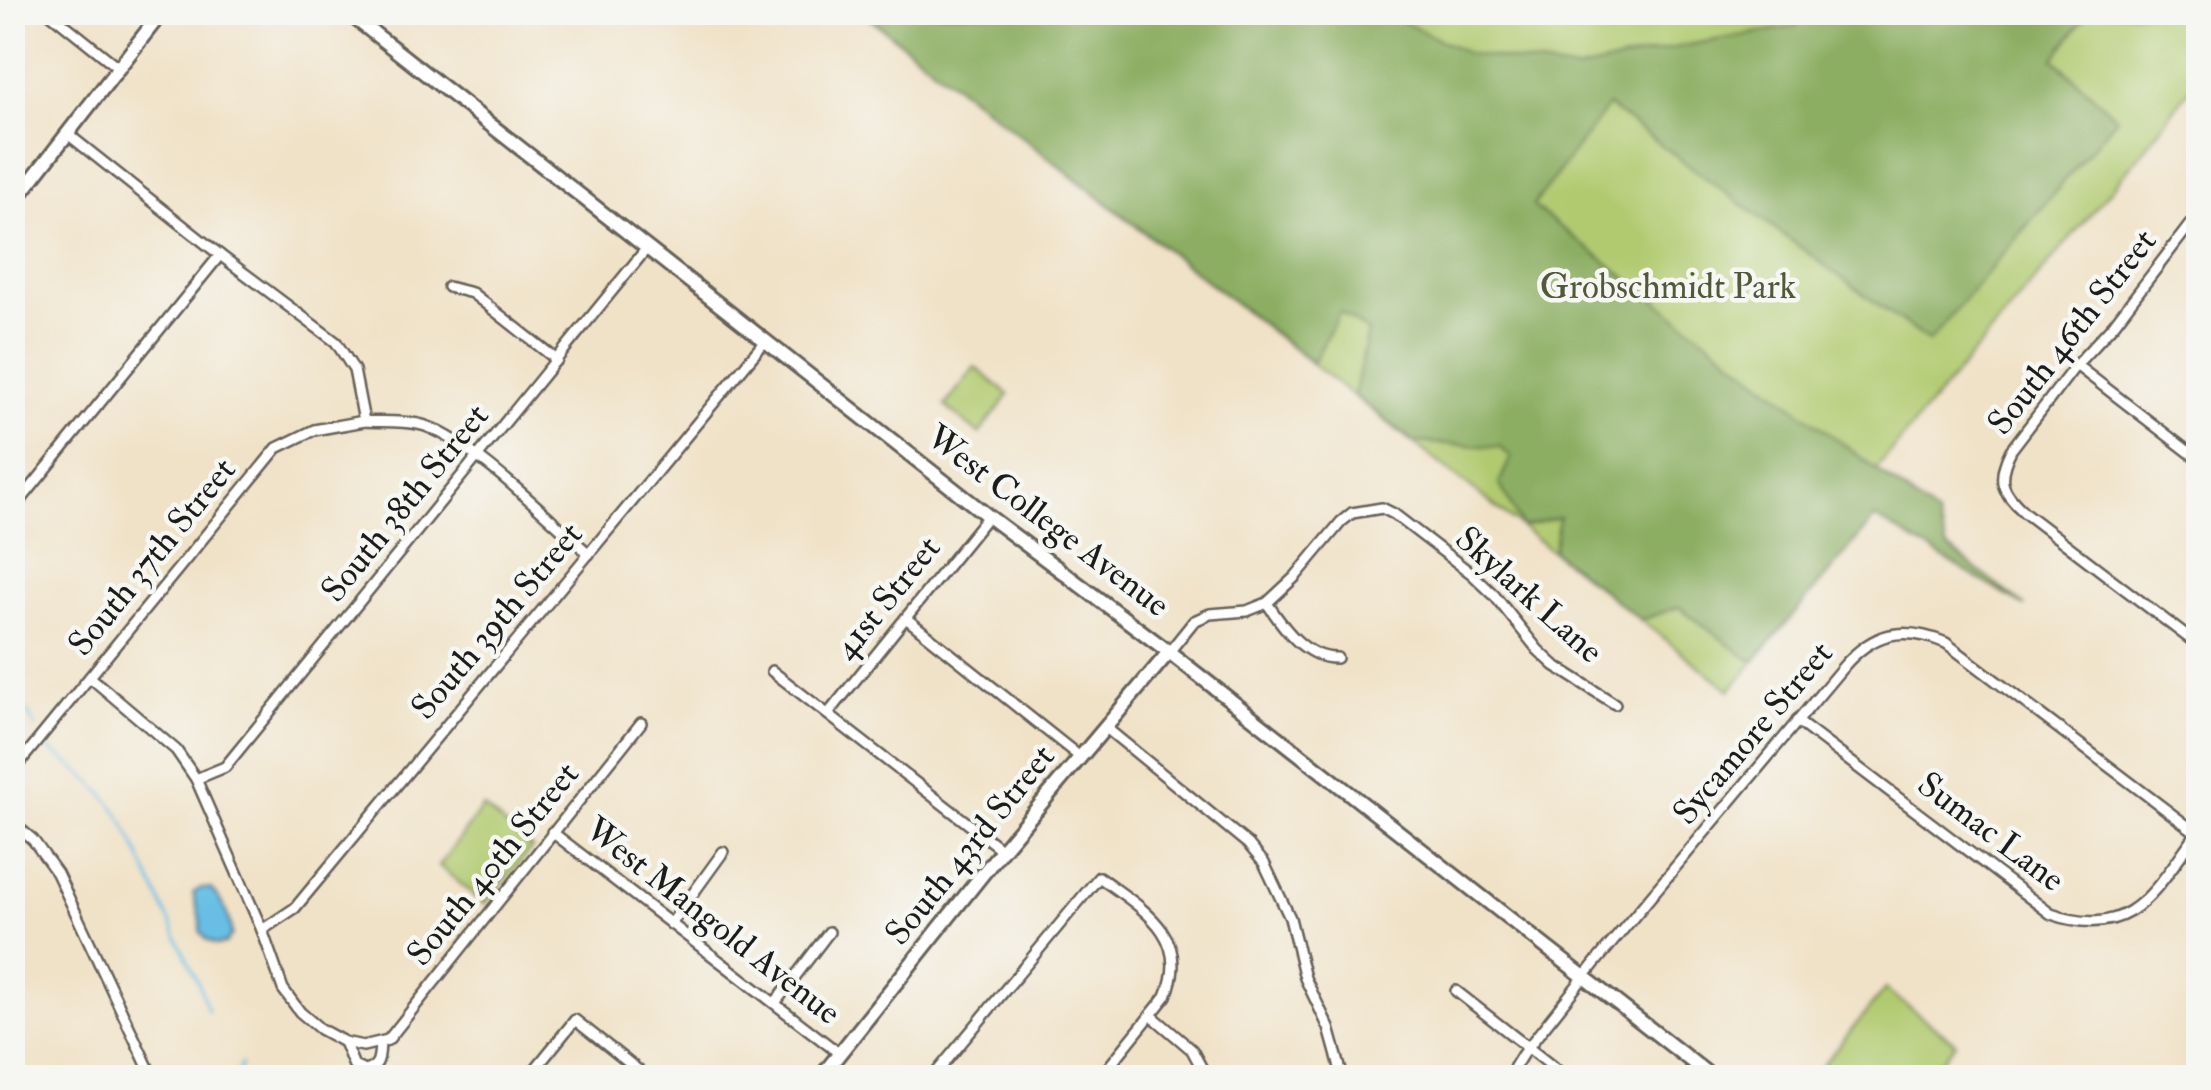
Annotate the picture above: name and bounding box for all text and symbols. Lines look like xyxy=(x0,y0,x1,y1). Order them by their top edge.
street label: South 46th Street xyxy=(1978,220,2166,444)
park label: Grobschmidt Park xyxy=(1540,265,1797,309)
street label: South 38th Street xyxy=(312,395,498,611)
street label: West College Avenue xyxy=(917,415,1178,627)
street label: South 37th Street xyxy=(59,449,245,665)
street label: South 39th Street xyxy=(402,513,592,729)
street label: Skylark Lane xyxy=(1446,517,1612,673)
street label: 41st Street xyxy=(824,527,950,669)
street label: Sycamore Street xyxy=(1664,632,1842,834)
street label: South 43rd Street xyxy=(876,736,1064,954)
street label: South 40th Street xyxy=(397,753,589,975)
street label: Sumac Lane xyxy=(1909,762,2073,902)
street label: West Mangold Avenue xyxy=(576,807,850,1035)

